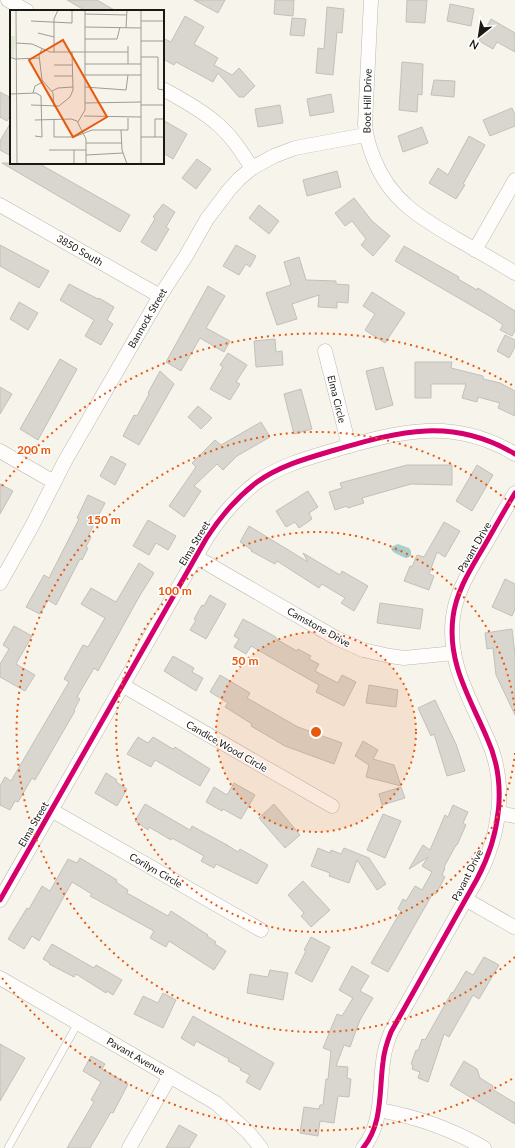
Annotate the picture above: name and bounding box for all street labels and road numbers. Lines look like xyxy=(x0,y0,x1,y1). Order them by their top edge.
street label: Boot Hill Drive xyxy=(360,68,374,134)
street label: 3850 South xyxy=(55,232,105,268)
street label: Bannock Street xyxy=(125,286,169,350)
street label: Elma Circle xyxy=(325,374,349,424)
street label: Elma Street xyxy=(176,518,212,568)
street label: Pavant Drive xyxy=(455,520,493,574)
street label: Camstone Drive xyxy=(285,605,353,649)
street label: Candice Wood Circle xyxy=(184,718,270,774)
street label: Elma Street xyxy=(15,799,51,849)
street label: Pavant Drive xyxy=(449,847,485,903)
street label: Corilyn Circle xyxy=(127,850,185,890)
street label: Pavant Avenue xyxy=(105,1035,167,1077)

